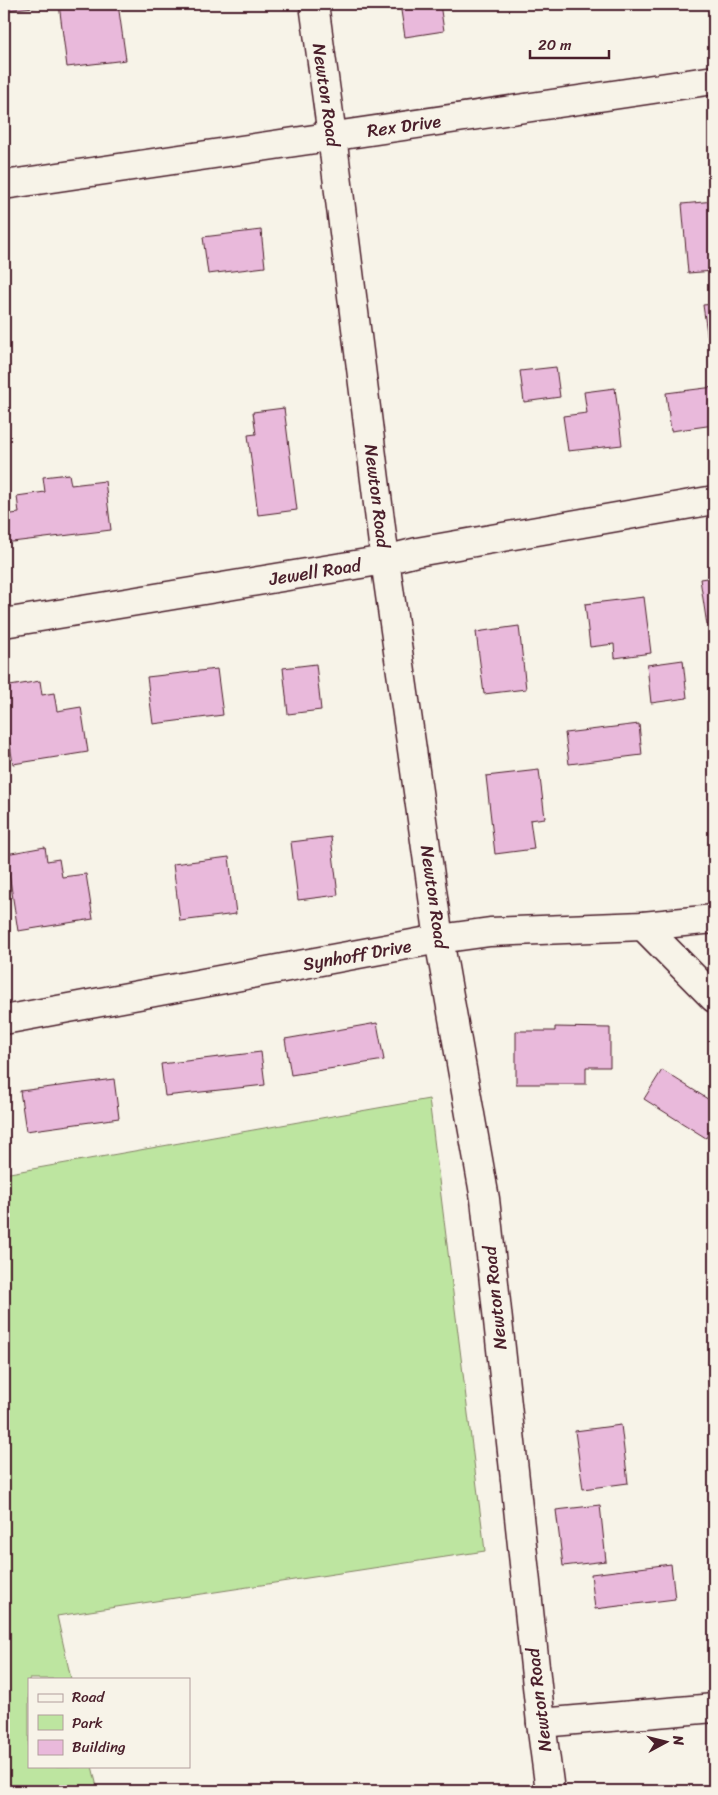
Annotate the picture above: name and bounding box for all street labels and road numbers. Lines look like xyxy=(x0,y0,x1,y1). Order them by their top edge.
street label: Newton Road xyxy=(303,41,349,150)
street label: Rex Drive xyxy=(365,105,443,147)
street label: Newton Road xyxy=(355,442,399,551)
street label: Jewell Road xyxy=(266,549,365,595)
street label: Newton Road xyxy=(411,843,457,952)
street label: Synhoff Drive xyxy=(300,930,414,980)
street label: Newton Road xyxy=(473,1243,516,1351)
street label: Newton Road xyxy=(517,1645,561,1754)

